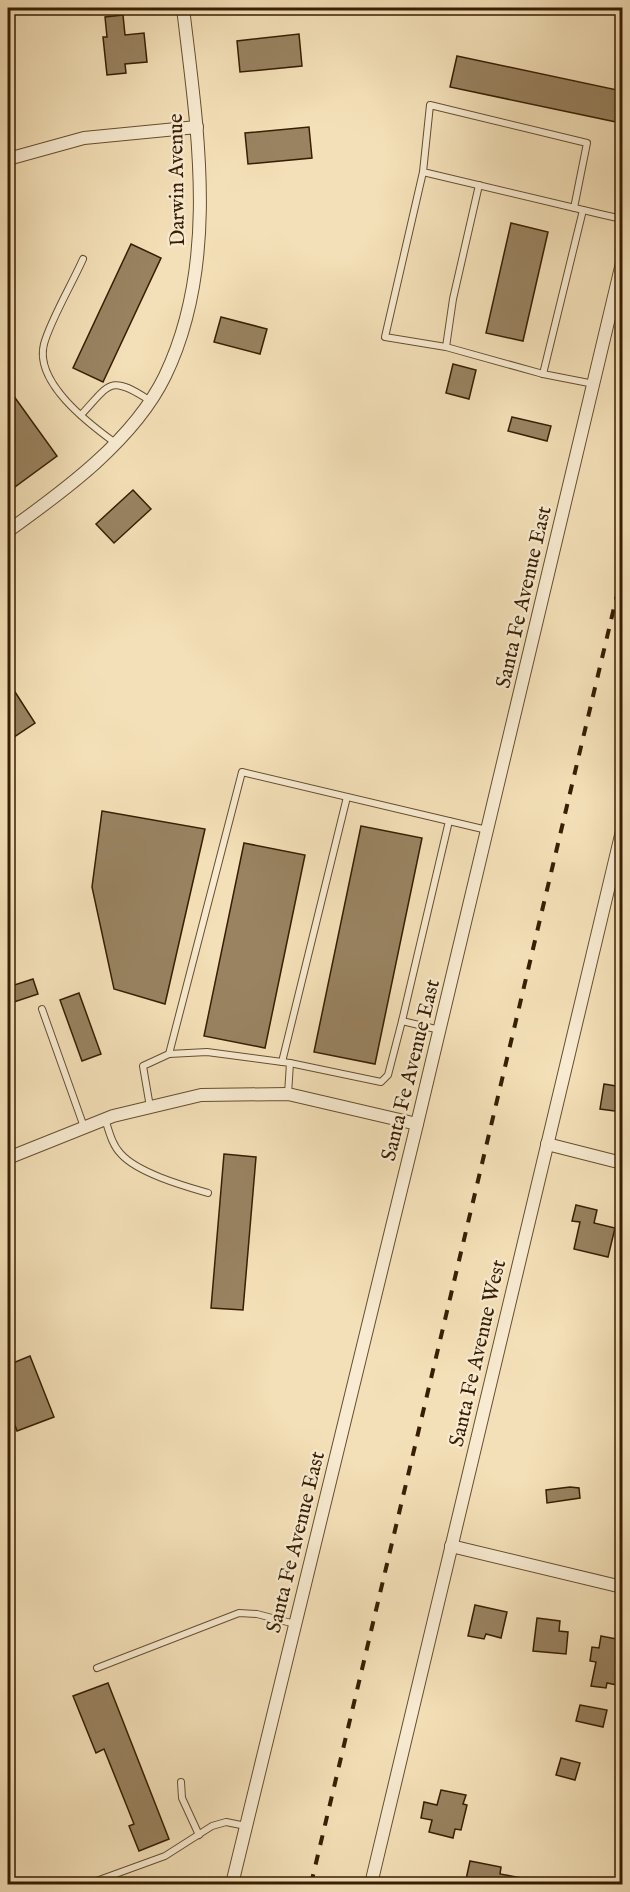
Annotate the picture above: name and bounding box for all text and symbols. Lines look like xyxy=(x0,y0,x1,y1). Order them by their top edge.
street label: Darwin Avenue xyxy=(163,113,192,247)
street label: Santa Fe Avenue East xyxy=(490,504,559,691)
street label: Santa Fe Avenue East xyxy=(376,977,447,1164)
street label: Santa Fe Avenue West xyxy=(444,1257,513,1450)
street label: Santa Fe Avenue East xyxy=(261,1449,332,1636)

